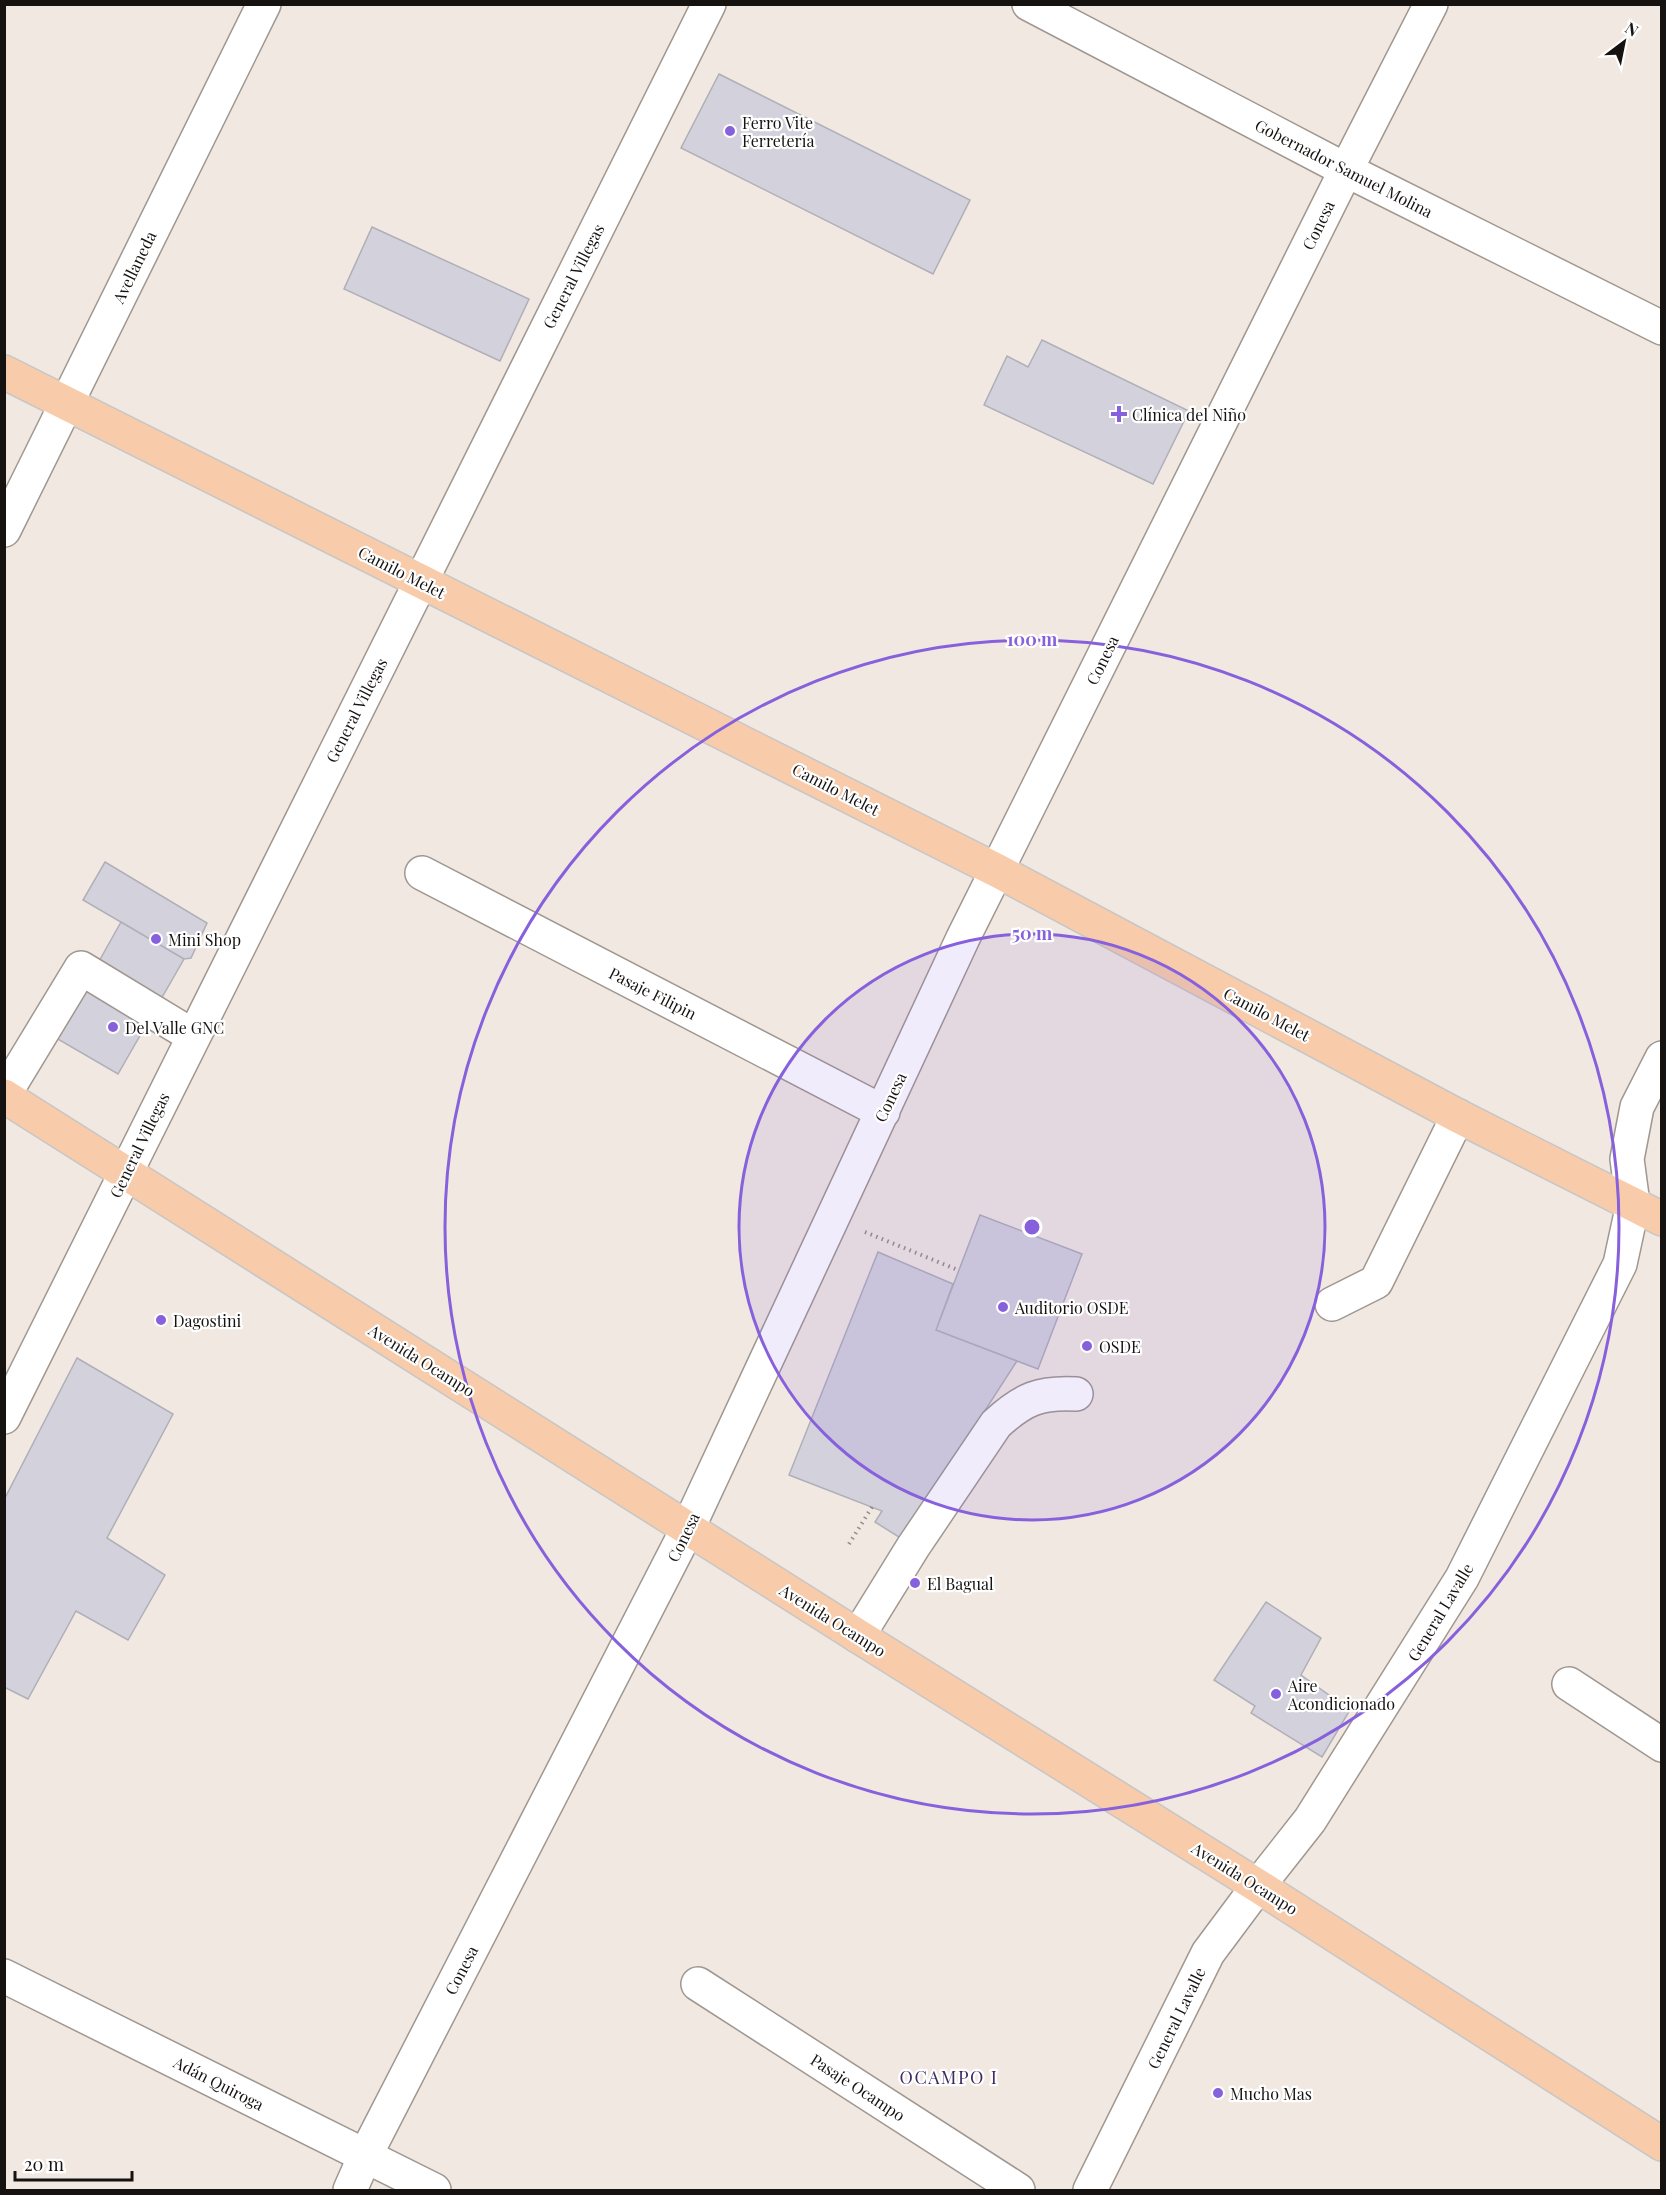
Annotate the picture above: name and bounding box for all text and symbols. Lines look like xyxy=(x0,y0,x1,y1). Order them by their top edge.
north arrow xyxy=(1594,12,1654,72)
text: N xyxy=(1622,17,1643,41)
place label: Ferro Vite Ferretería xyxy=(742,112,814,151)
street label: Gobernador Samuel Molina xyxy=(1252,114,1436,222)
marker: Ferro Vite Ferretería xyxy=(723,124,737,138)
street label: Conesa xyxy=(1297,197,1339,253)
street label: General Villegas xyxy=(538,220,608,332)
street label: Avellaneda xyxy=(107,227,161,308)
place label: Clínica del Niño xyxy=(1132,404,1246,425)
marker: Clínica del Niño xyxy=(1110,405,1128,423)
street label: Camilo Melet xyxy=(355,541,449,603)
text: 100 m xyxy=(1007,627,1058,651)
street label: Conesa xyxy=(1081,632,1123,688)
street label: General Villegas xyxy=(321,654,391,766)
street label: Camilo Melet xyxy=(789,758,883,820)
text: 50 m xyxy=(1012,921,1053,945)
place label: Mini Shop xyxy=(168,929,241,950)
marker: Mini Shop xyxy=(149,932,163,946)
street label: Pasaje Filipin xyxy=(606,962,701,1024)
street label: Camilo Melet xyxy=(1220,982,1314,1046)
place label: Del Valle GNC xyxy=(125,1017,224,1038)
marker: Del Valle GNC xyxy=(106,1020,120,1034)
street label: Conesa xyxy=(869,1069,911,1125)
street label: General Villegas xyxy=(104,1089,174,1201)
centre of rings xyxy=(1022,1217,1042,1237)
place label: Auditorio OSDE xyxy=(1014,1297,1129,1318)
marker: Auditorio OSDE xyxy=(996,1300,1010,1314)
place label: Dagostini xyxy=(173,1310,242,1331)
marker: Dagostini xyxy=(154,1313,168,1327)
street label: Avenida Ocampo xyxy=(364,1318,479,1401)
place label: OSDE xyxy=(1099,1336,1141,1357)
marker: OSDE xyxy=(1080,1339,1094,1353)
street label: Conesa xyxy=(662,1509,704,1565)
street label: General Lavalle xyxy=(1402,1559,1478,1665)
place label: El Bagual xyxy=(927,1573,994,1594)
marker: El Bagual xyxy=(908,1576,922,1590)
street label: Avenida Ocampo xyxy=(775,1578,890,1661)
place label: Aire Acondicionado xyxy=(1287,1675,1395,1714)
marker: Aire Acondicionado xyxy=(1269,1687,1283,1701)
street label: Avenida Ocampo xyxy=(1187,1836,1302,1919)
street label: Conesa xyxy=(440,1942,482,1998)
street label: General Lavalle xyxy=(1142,1964,1210,2072)
street label: Pasaje Ocampo xyxy=(807,2049,909,2125)
street label: Adán Quiroga xyxy=(169,2051,268,2115)
district label: OCAMPO I xyxy=(900,2065,998,2089)
place label: Mucho Mas xyxy=(1230,2083,1312,2104)
marker: Mucho Mas xyxy=(1211,2086,1225,2100)
scale bar xyxy=(15,2144,132,2182)
text: 20 m xyxy=(24,2152,64,2176)

